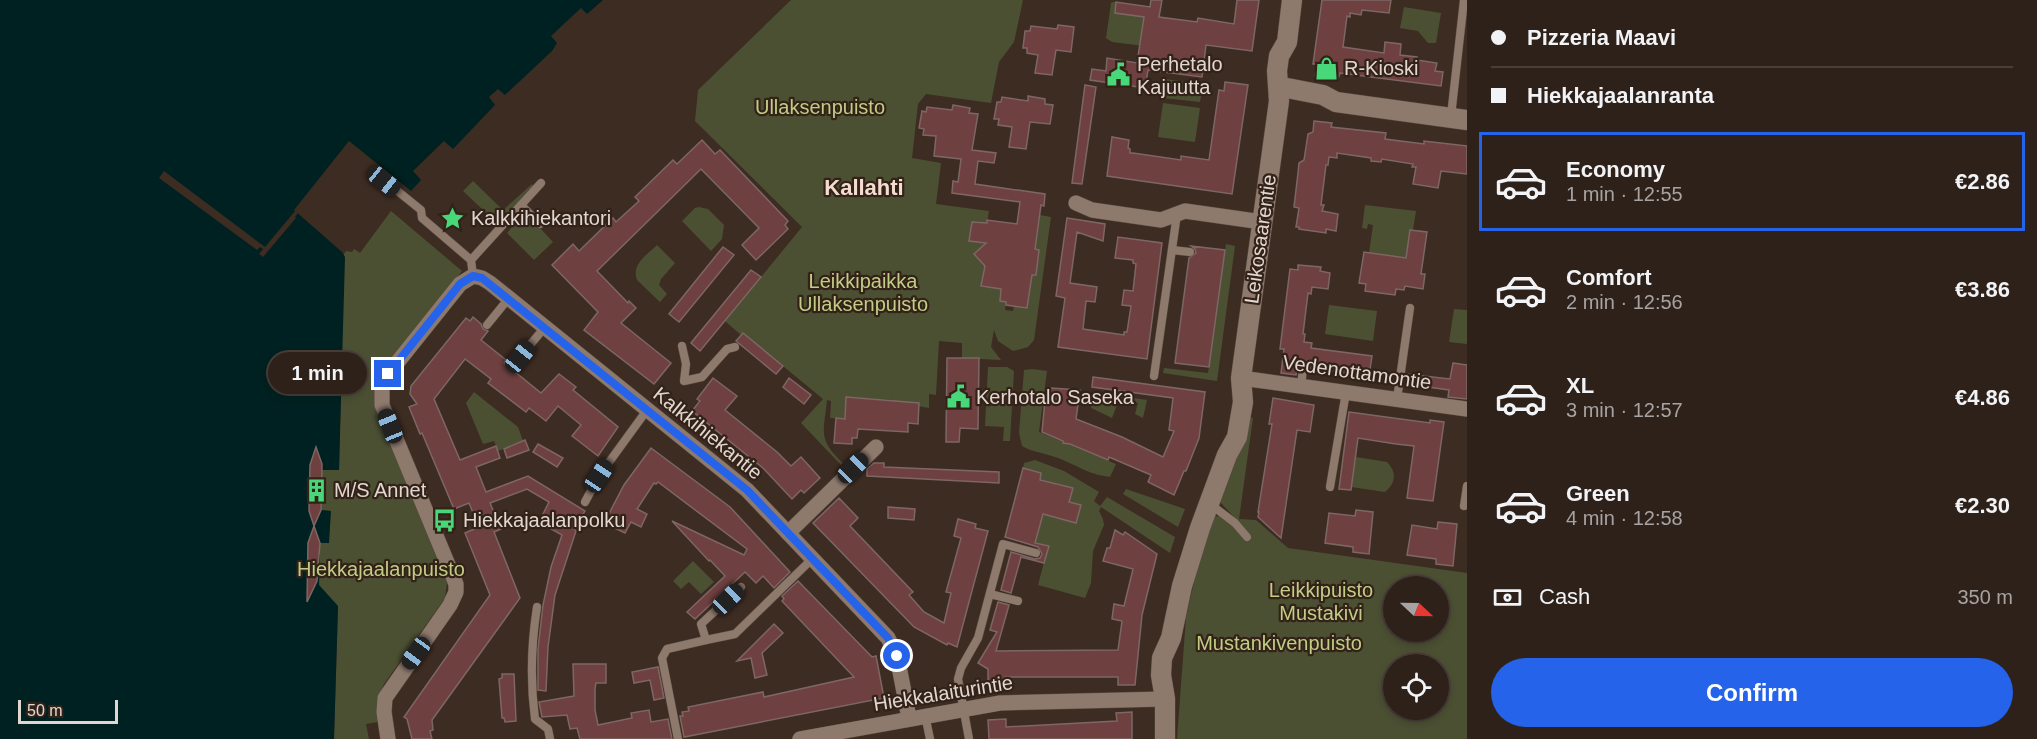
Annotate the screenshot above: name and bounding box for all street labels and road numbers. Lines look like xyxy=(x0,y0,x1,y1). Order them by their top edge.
street label: Leikosaarentie xyxy=(1240,173,1280,305)
street label: Vedenottamontie xyxy=(1281,351,1433,393)
street label: Kalkkihiekantie xyxy=(649,382,767,484)
street label: Hiekkalaiturintie xyxy=(872,671,1014,715)

